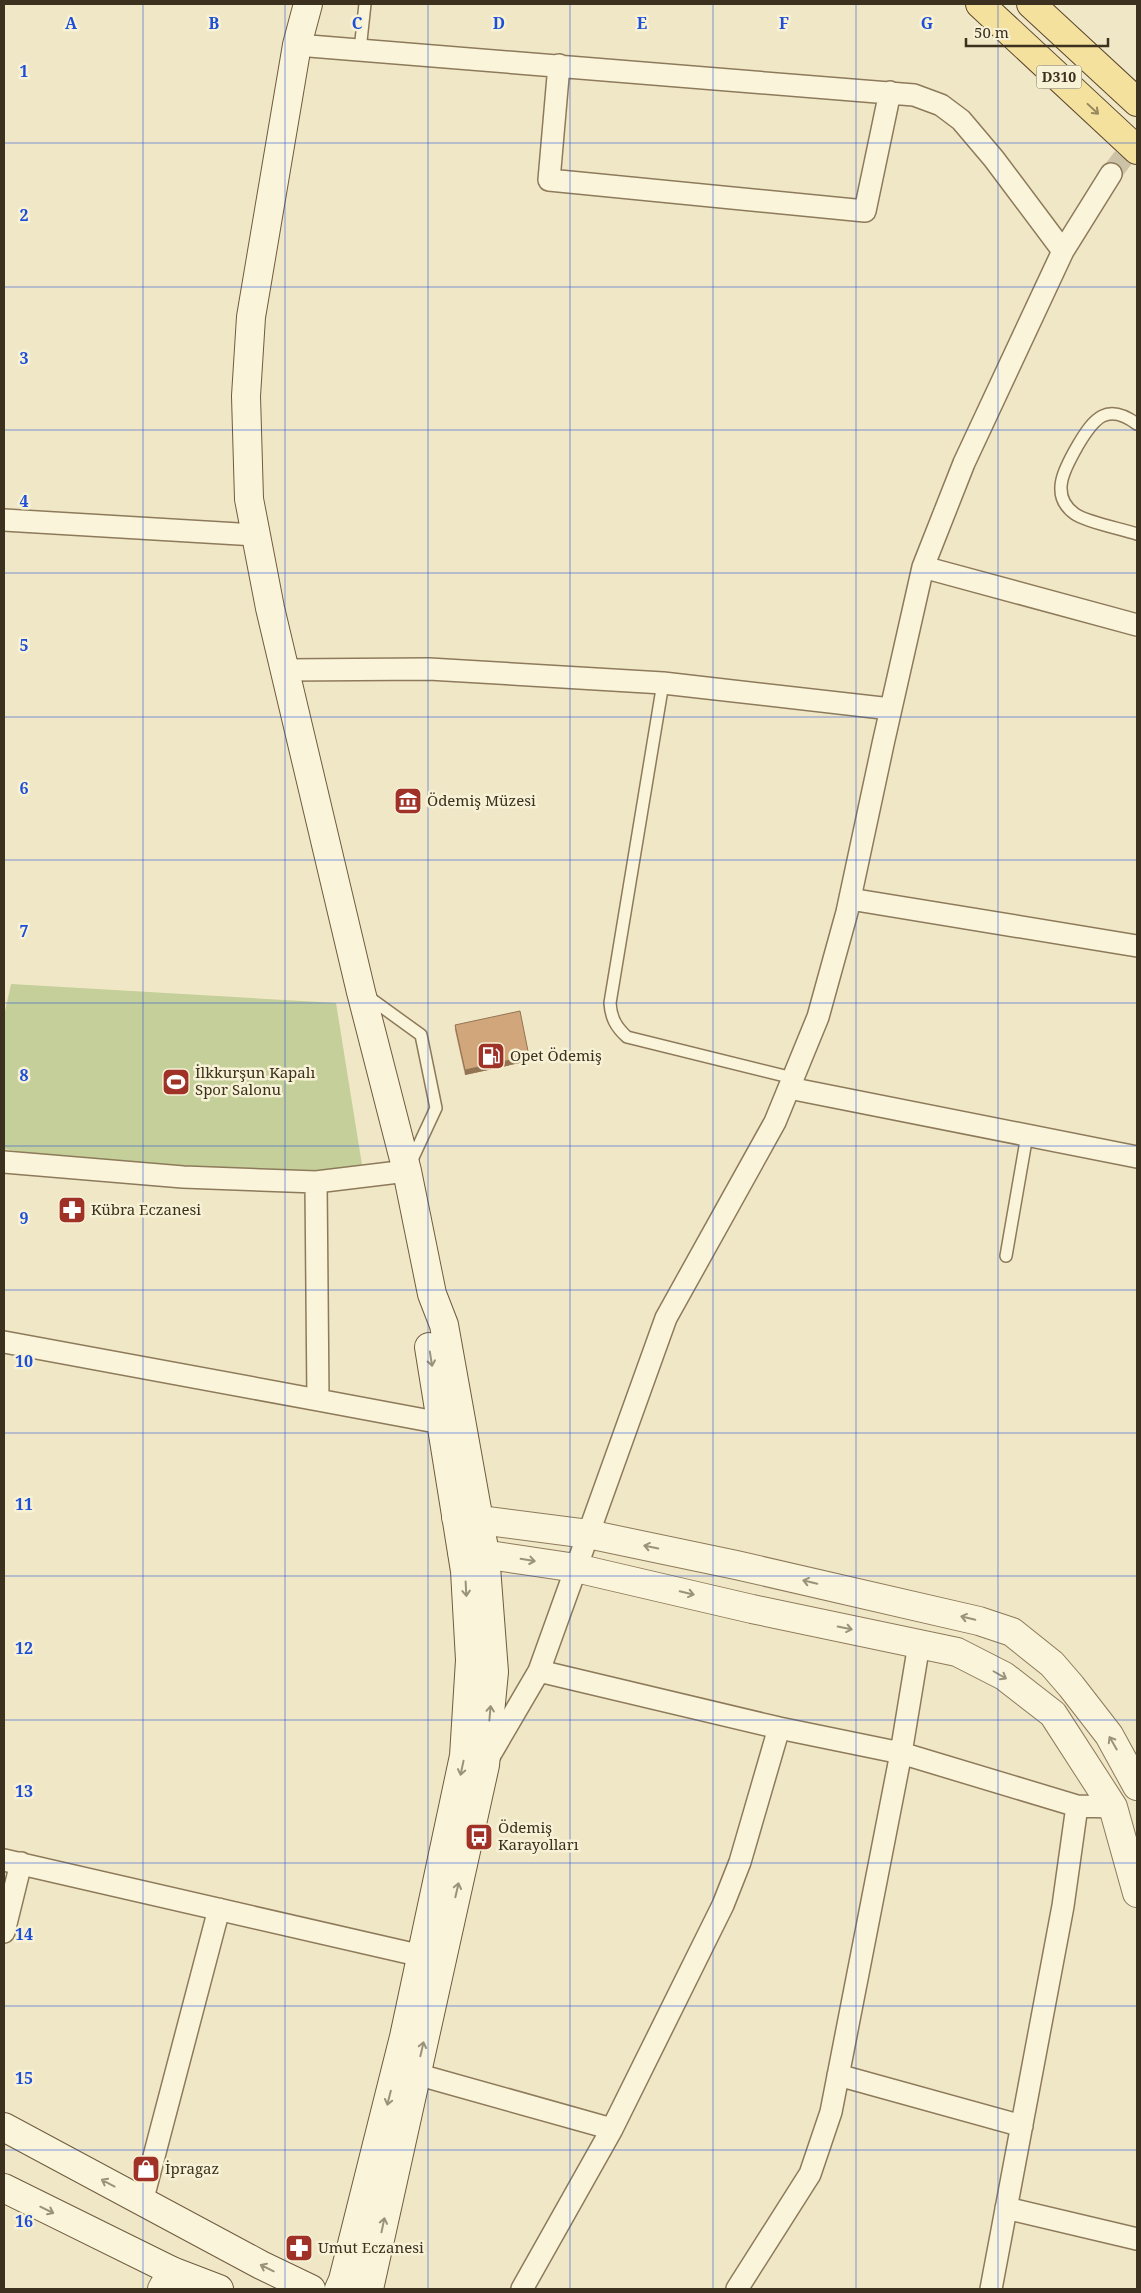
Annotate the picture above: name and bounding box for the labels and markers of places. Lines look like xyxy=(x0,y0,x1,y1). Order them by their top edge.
museum icon: Ödemiş Müzesi xyxy=(393,786,423,816)
place label: Ödemiş Müzesi xyxy=(427,790,536,810)
fuel station icon: Opet Ödemiş xyxy=(476,1041,506,1071)
place label: Opet Ödemiş xyxy=(510,1045,602,1065)
place label: İlkkurşun Kapalı Spor Salonu xyxy=(195,1062,315,1099)
sports icon: İlkkurşun Kapalı Spor Salonu xyxy=(161,1067,191,1097)
pharmacy icon: Kübra Eczanesi xyxy=(57,1195,87,1225)
place label: Kübra Eczanesi xyxy=(91,1199,201,1219)
place label: Ödemiş Karayolları xyxy=(498,1817,579,1854)
bus stop icon: Ödemiş Karayolları xyxy=(464,1822,494,1852)
shop icon: İpragaz xyxy=(131,2154,161,2184)
place label: İpragaz xyxy=(165,2158,219,2178)
pharmacy icon: Umut Eczanesi xyxy=(284,2233,314,2263)
place label: Umut Eczanesi xyxy=(318,2237,424,2257)

